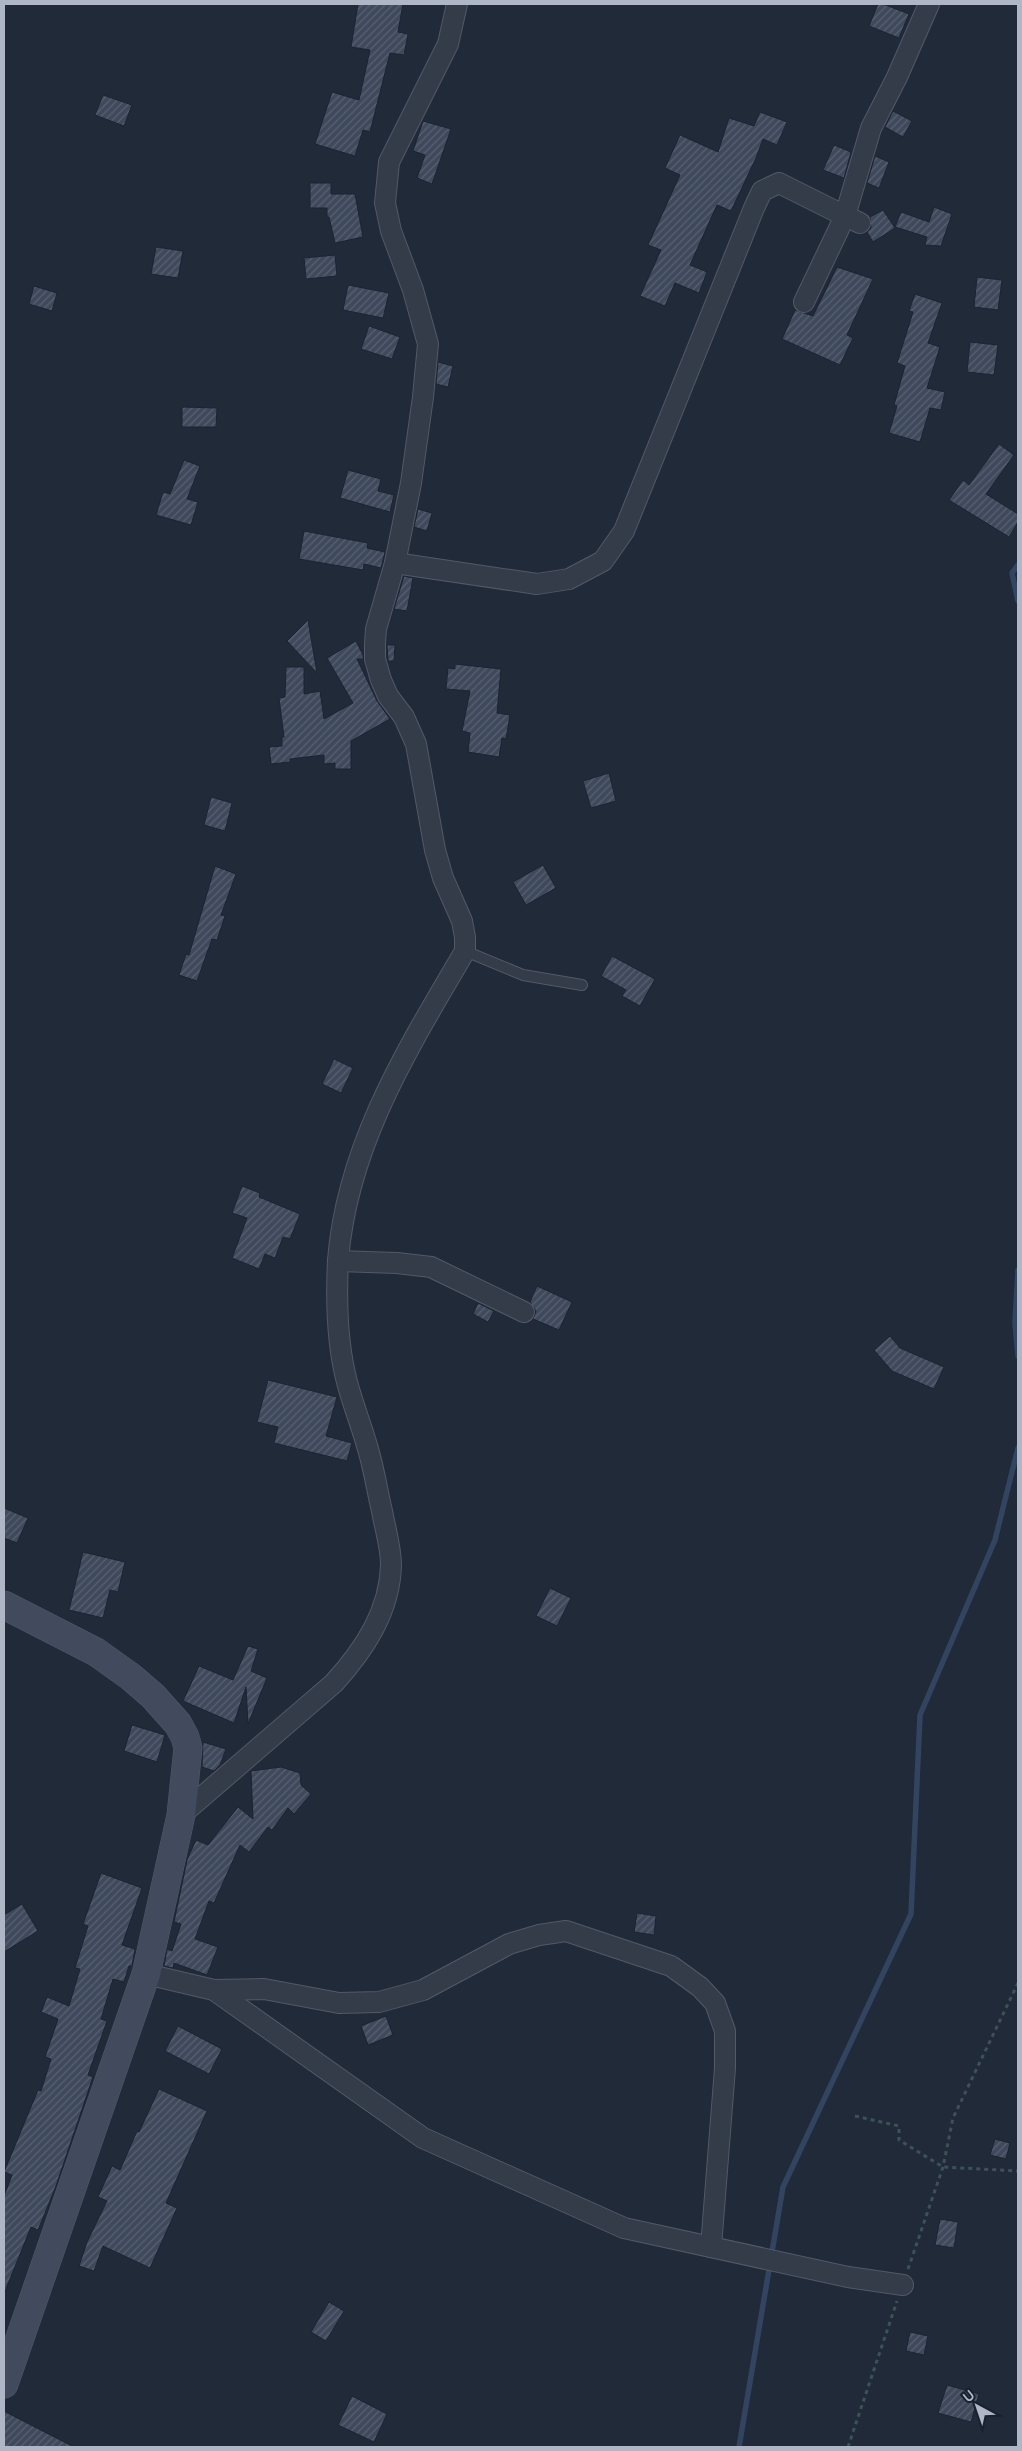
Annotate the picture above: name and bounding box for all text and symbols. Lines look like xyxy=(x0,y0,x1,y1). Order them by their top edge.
north arrow xyxy=(952,2381,1002,2431)
text: U xyxy=(959,2386,978,2406)

